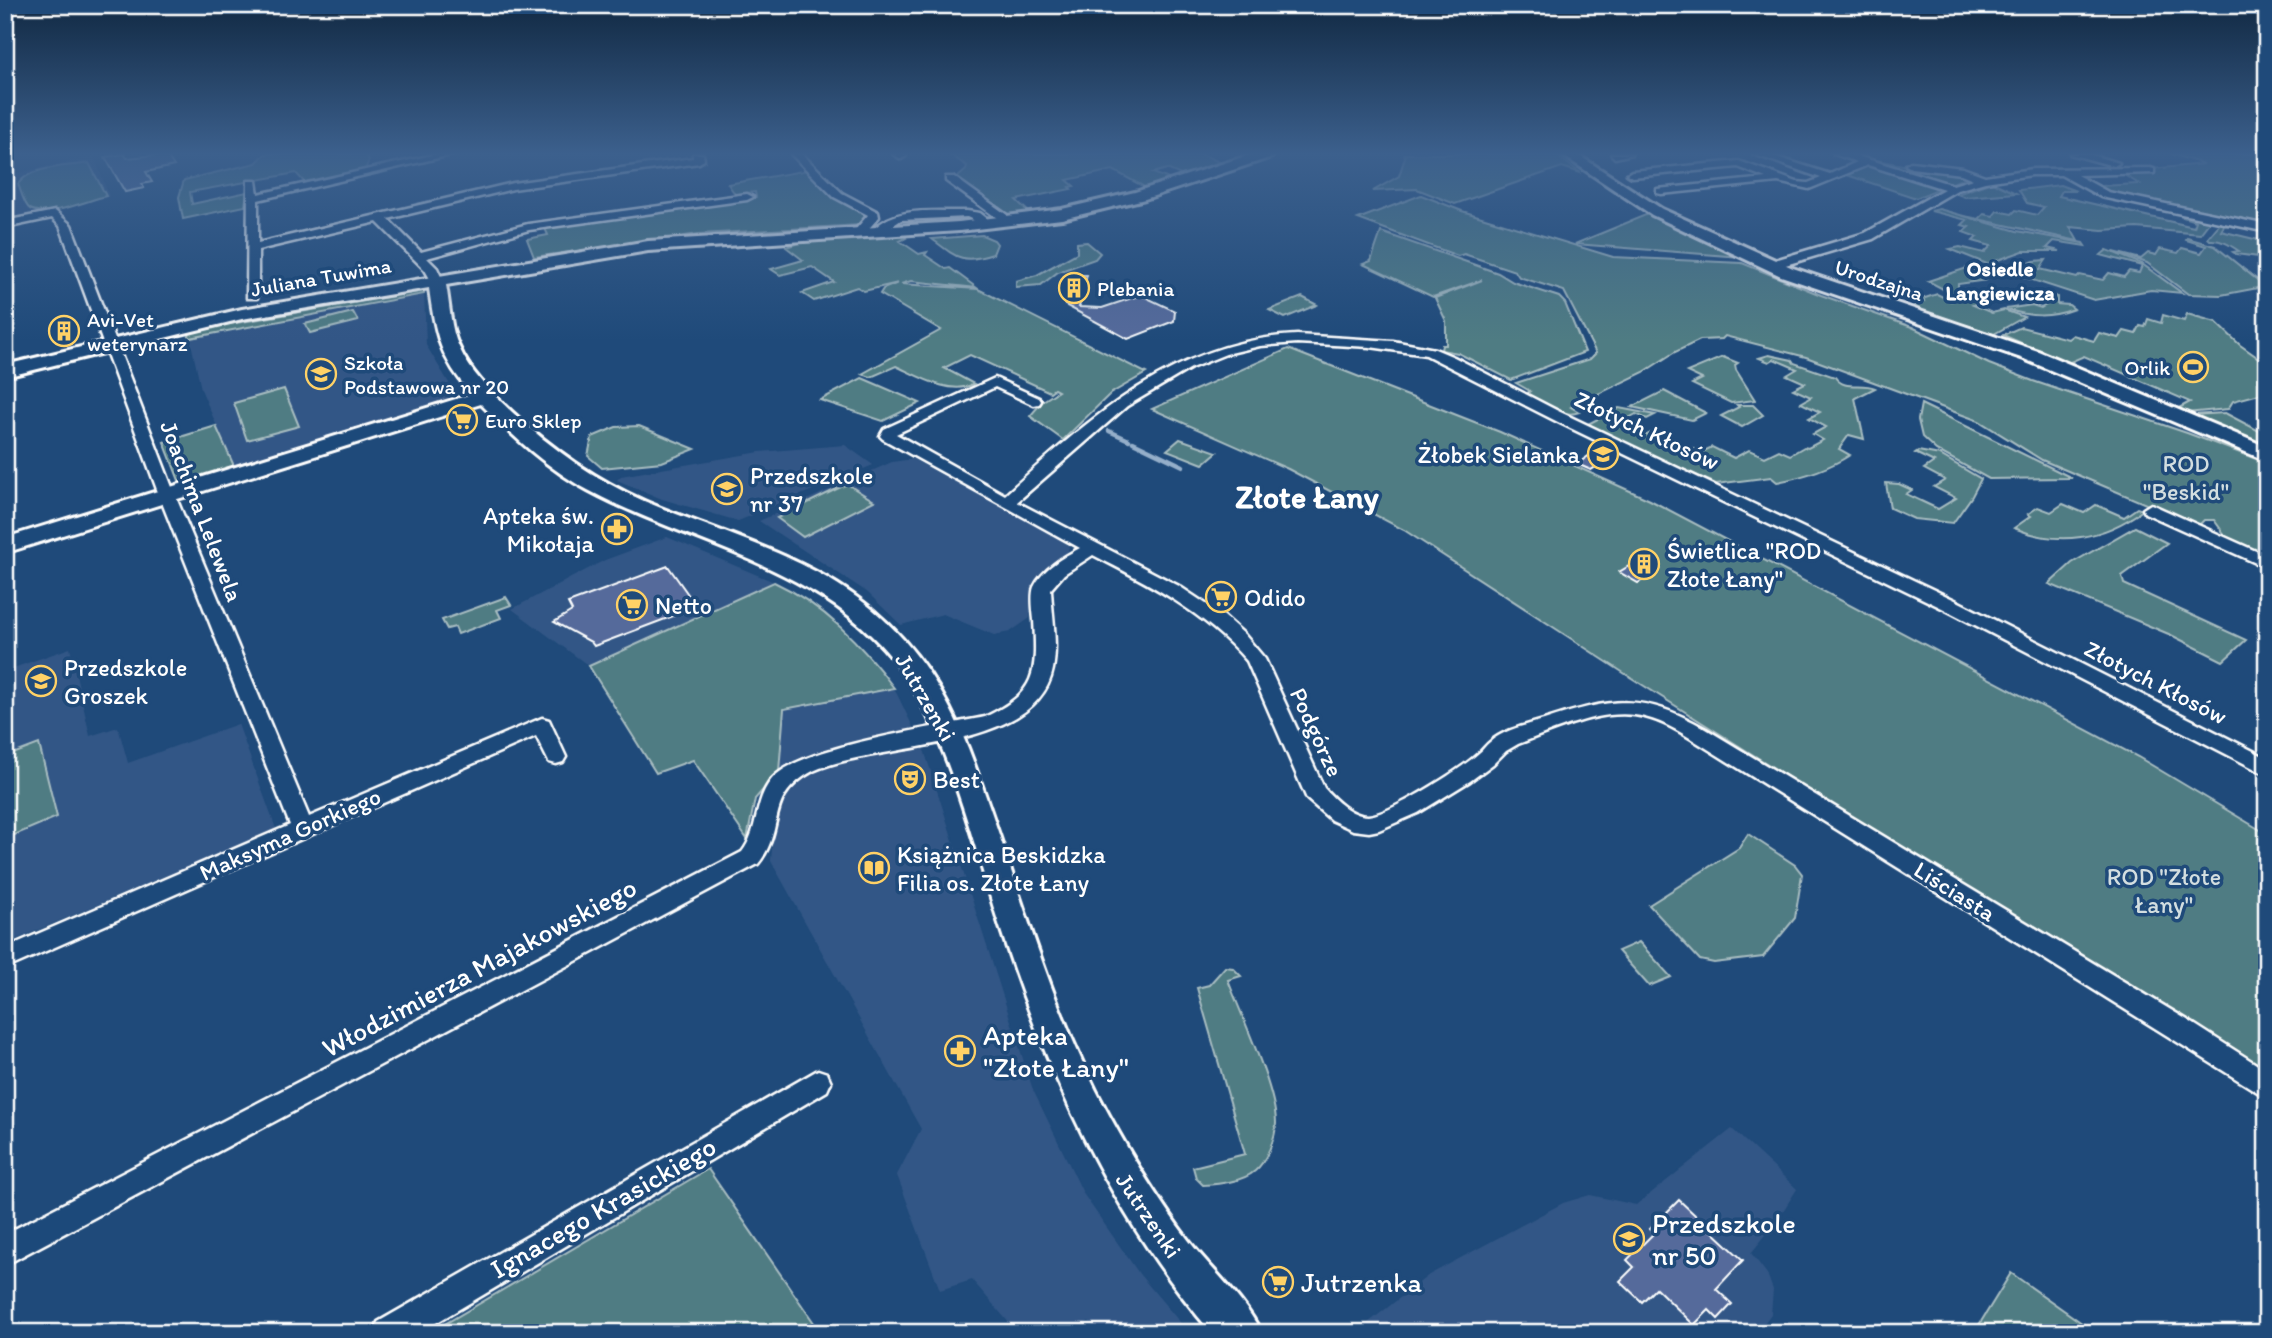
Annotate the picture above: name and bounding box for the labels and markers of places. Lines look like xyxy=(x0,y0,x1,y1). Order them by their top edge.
building icon: Plebania xyxy=(1057,271,1091,305)
place label: Plebania xyxy=(1097,276,1174,301)
place label: Avi-Vet weterynarz xyxy=(87,307,188,356)
building icon: Avi-Vet weterynarz xyxy=(47,314,81,348)
place label: Szkoła Podstawowa nr 20 xyxy=(344,350,509,399)
sports icon: Orlik xyxy=(2176,350,2210,384)
place label: Orlik xyxy=(2124,355,2170,380)
school or university icon: Szkoła Podstawowa nr 20 xyxy=(304,357,338,391)
supermarket icon: Euro Sklep xyxy=(445,403,479,437)
place label: Euro Sklep xyxy=(485,408,582,433)
school or university icon: Żłobek Sielanka xyxy=(1586,437,1620,471)
place label: Żłobek Sielanka xyxy=(1418,440,1581,469)
place label: Przedszkole nr 37 xyxy=(750,461,873,518)
school or university icon: Przedszkole nr 37 xyxy=(710,472,744,506)
place label: Apteka św. Mikołaja xyxy=(483,501,594,558)
pharmacy icon: Apteka św. Mikołaja xyxy=(600,512,634,546)
place label: Świetlica "ROD Złote Łany" xyxy=(1667,536,1821,593)
building icon: Świetlica "ROD Złote Łany" xyxy=(1627,547,1661,581)
supermarket icon: Odido xyxy=(1204,580,1238,614)
place label: Odido xyxy=(1244,583,1306,612)
supermarket icon: Netto xyxy=(615,588,649,622)
place label: Netto xyxy=(655,591,712,620)
place label: Przedszkole Groszek xyxy=(64,653,187,710)
school or university icon: Przedszkole Groszek xyxy=(24,664,58,698)
theatre icon: Best xyxy=(893,762,927,796)
place label: Best xyxy=(933,765,980,794)
place label: Książnica Beskidzka Filia os. Złote Łany xyxy=(897,840,1106,897)
library icon: Książnica Beskidzka Filia os. Złote Łany xyxy=(857,851,891,885)
place label: Apteka "Złote Łany" xyxy=(983,1018,1129,1084)
pharmacy icon: Apteka "Złote Łany" xyxy=(943,1034,977,1068)
place label: Przedszkole nr 50 xyxy=(1652,1206,1796,1272)
school or university icon: Przedszkole nr 50 xyxy=(1612,1222,1646,1256)
supermarket icon: Jutrzenka xyxy=(1261,1265,1295,1299)
place label: Jutrzenka xyxy=(1301,1265,1422,1299)

